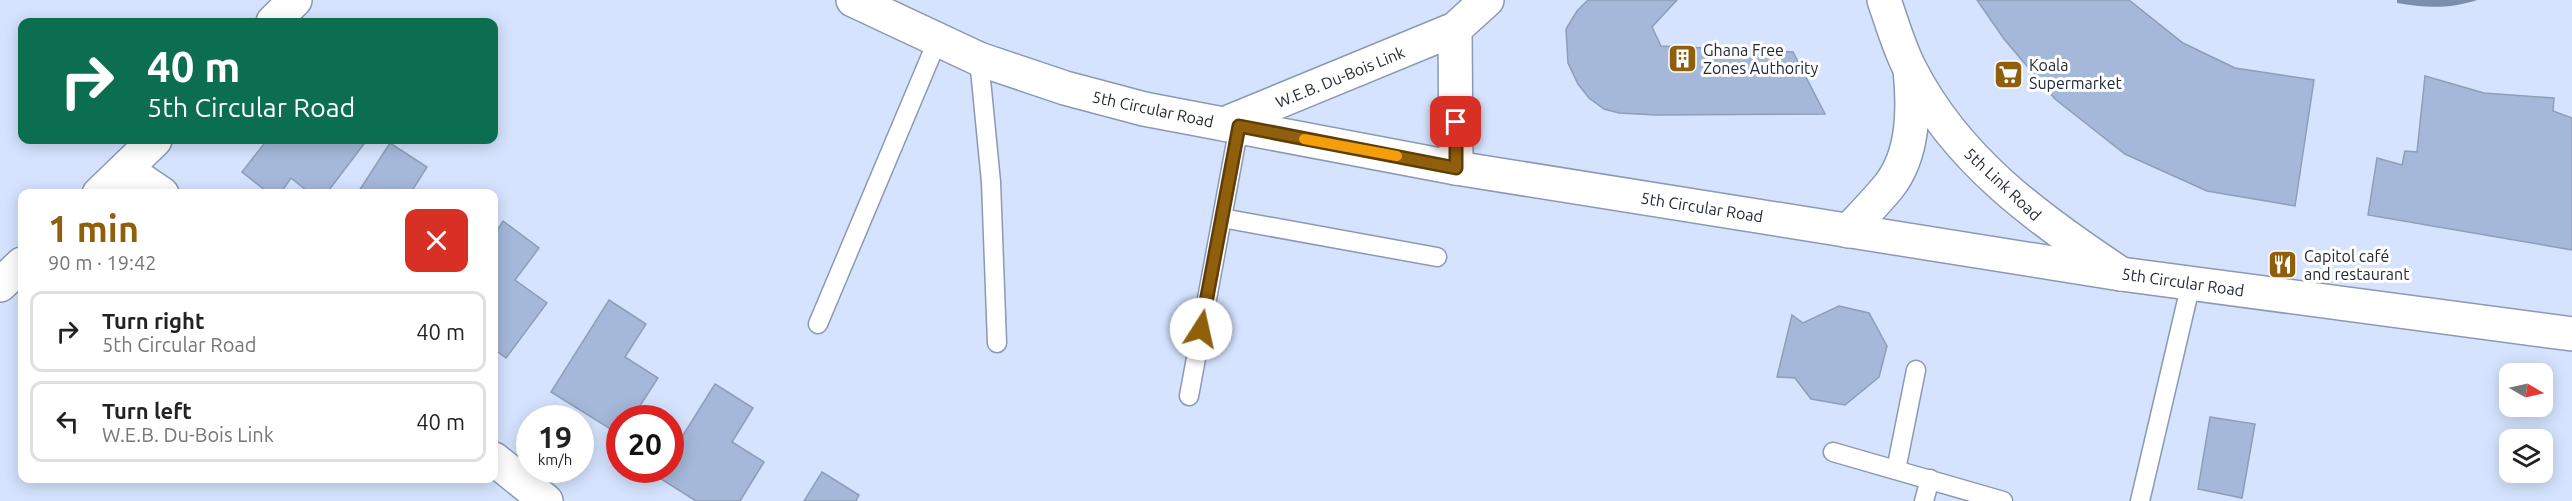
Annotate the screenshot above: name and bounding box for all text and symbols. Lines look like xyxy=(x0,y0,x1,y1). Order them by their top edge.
place label: Ghana Free Zones Authority xyxy=(1703,41,1818,77)
icon: right xyxy=(48,42,126,120)
text: 40 m xyxy=(147,43,241,90)
street label: W.E.B. Du-Bois Link xyxy=(1273,43,1407,111)
building icon: Ghana Free Zones Authority xyxy=(1666,43,1698,75)
place label: Koala Supermarket xyxy=(2029,56,2123,92)
supermarket icon: Koala Supermarket xyxy=(1992,58,2024,90)
street label: 5th Circular Road xyxy=(1091,87,1215,131)
text: 5th Circular Road xyxy=(147,92,355,122)
pin xyxy=(1430,96,1481,147)
icon: arrive xyxy=(1439,105,1472,138)
street label: 5th Link Road xyxy=(1961,144,2045,224)
street label: 5th Circular Road xyxy=(1640,188,1764,226)
text: 1 min xyxy=(48,208,139,249)
button: close xyxy=(405,209,468,272)
place label: Capitol café and restaurant xyxy=(2304,247,2410,283)
restaurant icon: Capitol café and restaurant xyxy=(2267,249,2299,281)
text: 90 m · 19:42 xyxy=(48,251,157,274)
street label: 5th Circular Road xyxy=(2121,264,2245,300)
position arrow xyxy=(1169,297,1233,361)
text: Turn right xyxy=(102,308,204,333)
icon: right xyxy=(51,315,84,348)
text: 40 m xyxy=(416,319,465,344)
text: 5th Circular Road xyxy=(102,333,256,356)
north arrow xyxy=(2499,363,2553,417)
map controls xyxy=(2499,363,2553,483)
text: Turn left xyxy=(102,398,192,423)
icon: left xyxy=(51,405,84,438)
speed limit sign: 20 xyxy=(606,405,684,483)
text: 40 m xyxy=(416,409,465,434)
text: 19 xyxy=(538,420,572,454)
text: W.E.B. Du-Bois Link xyxy=(102,423,274,446)
button: layers xyxy=(2499,429,2553,483)
text: km/h xyxy=(538,451,572,468)

